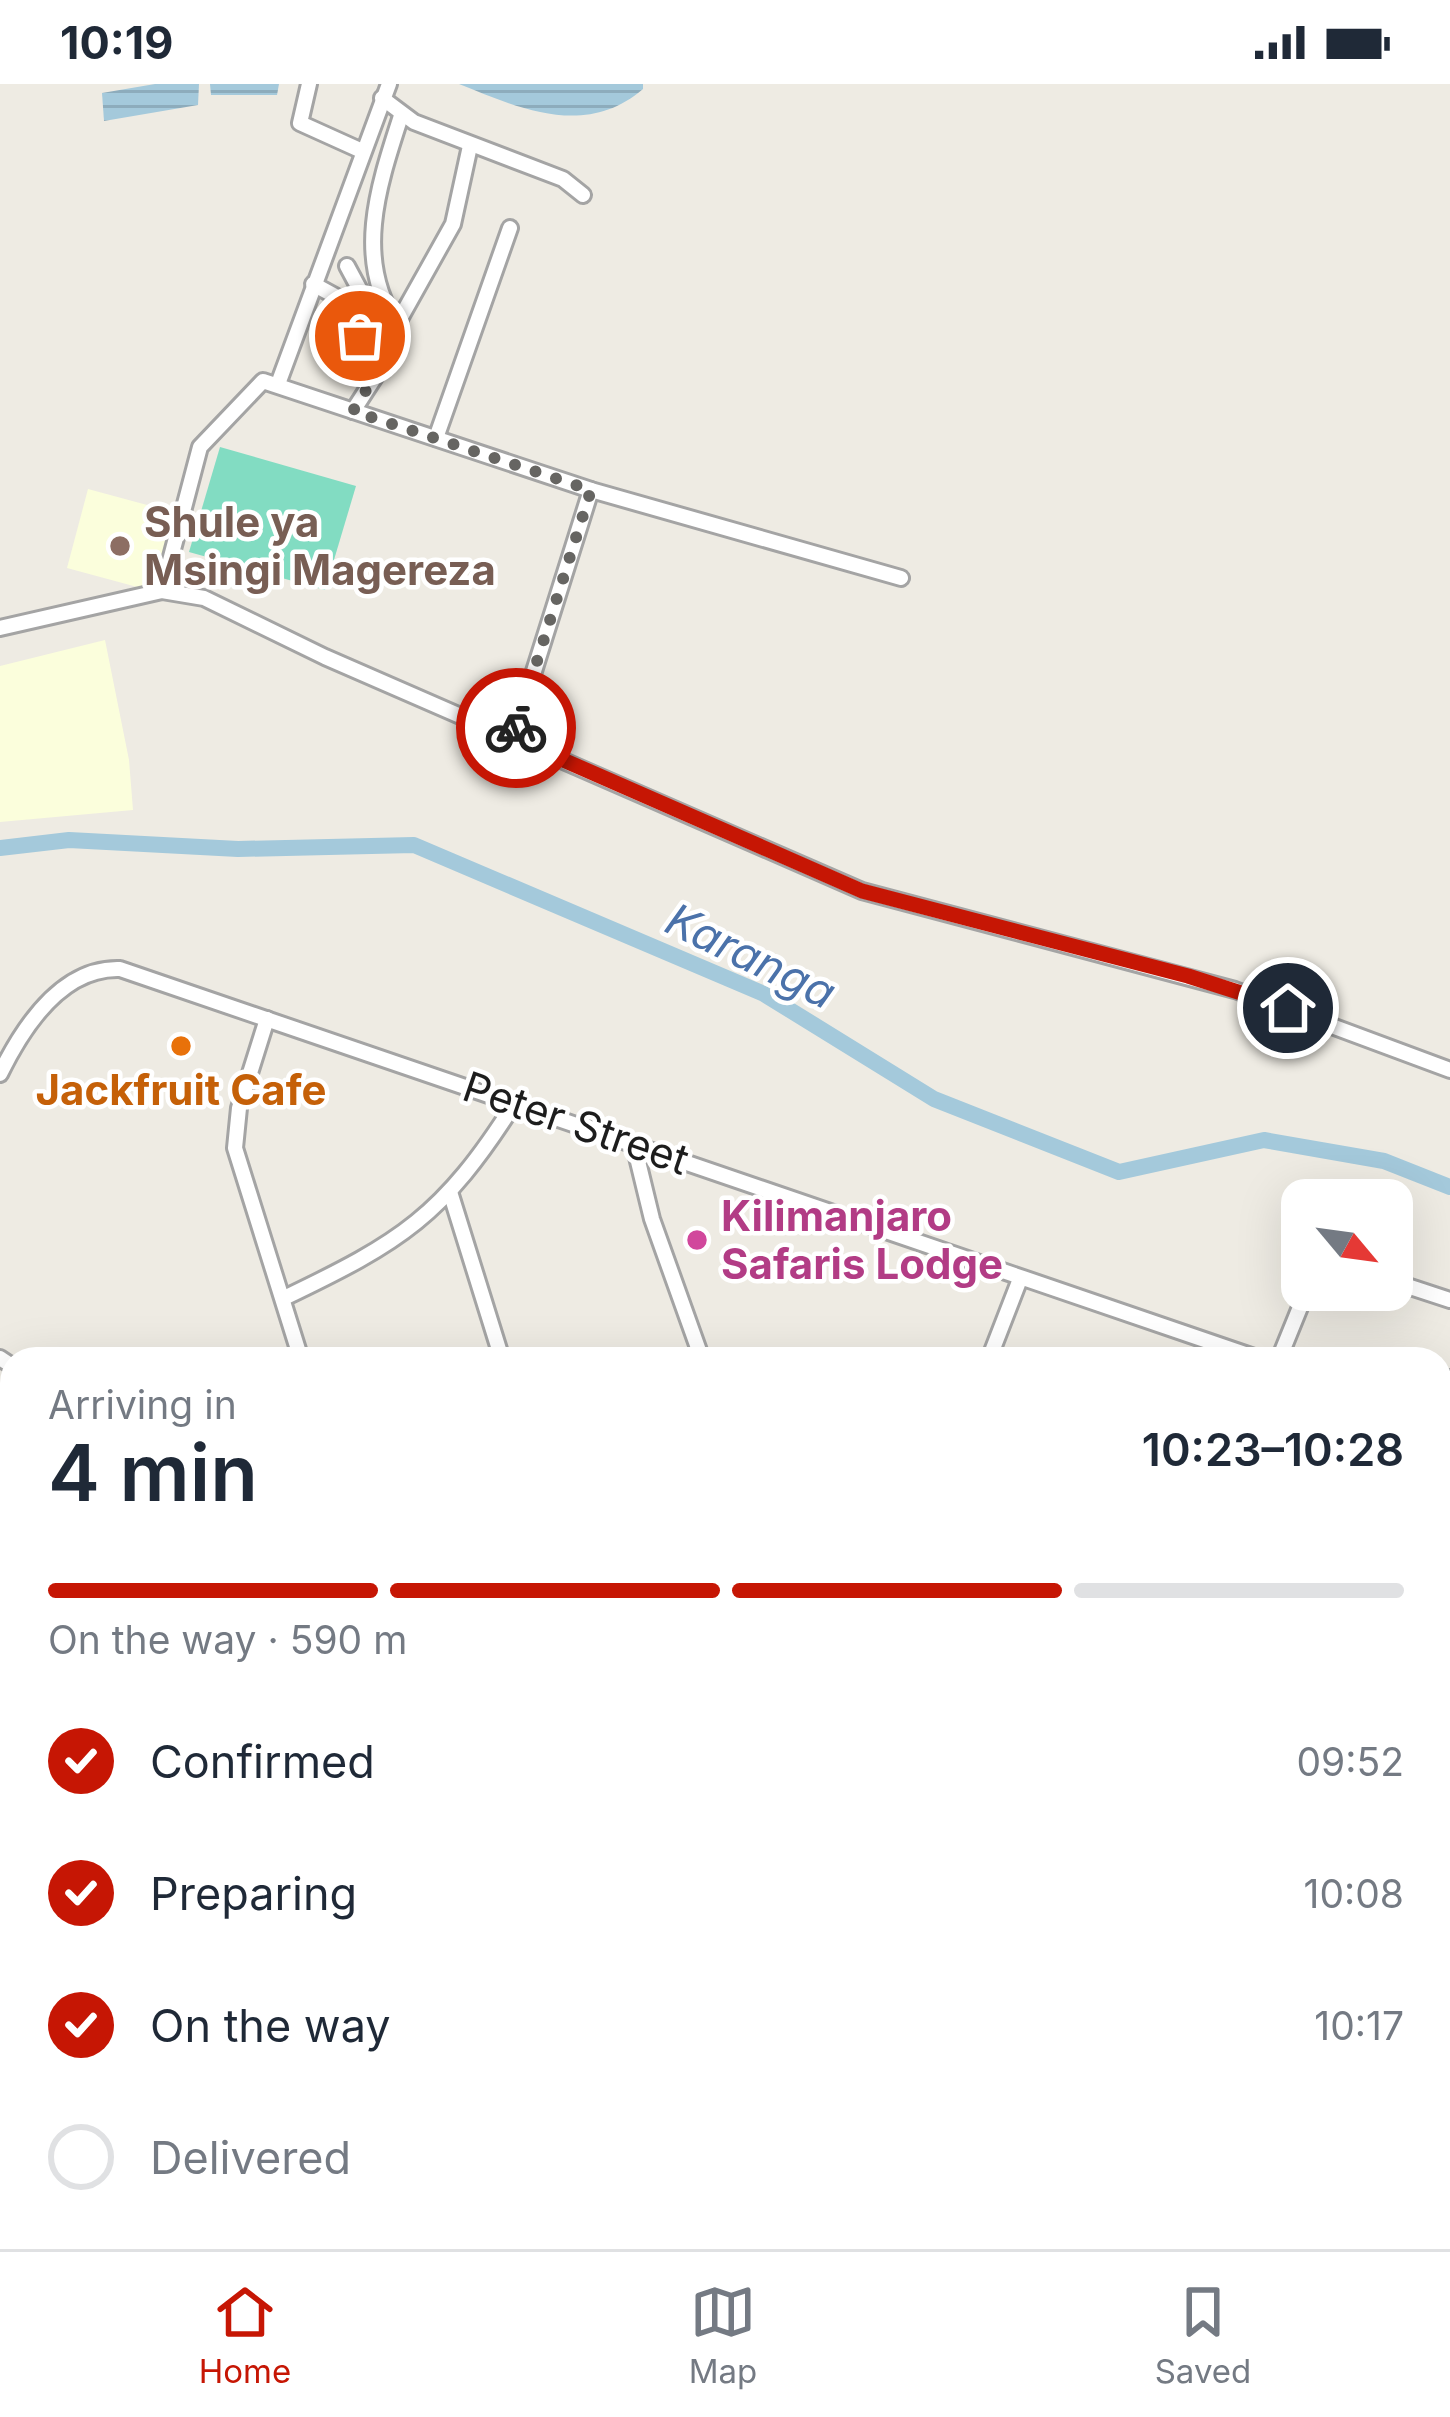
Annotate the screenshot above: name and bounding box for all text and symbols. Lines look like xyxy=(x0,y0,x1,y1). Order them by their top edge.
text: 10:19 xyxy=(60,15,173,70)
pin xyxy=(309,285,411,387)
icon: bag xyxy=(327,303,393,369)
place label: Shule ya Msingi Magereza xyxy=(144,496,496,595)
marker: Shule ya Msingi Magereza xyxy=(107,533,133,559)
courier xyxy=(456,668,576,788)
icon: bike xyxy=(483,695,549,761)
water label: Karanga xyxy=(657,891,845,1020)
pin xyxy=(1237,957,1339,1059)
icon: home xyxy=(1255,975,1321,1041)
marker: Jackfruit Cafe xyxy=(168,1033,194,1059)
street label: Peter Street xyxy=(457,1060,696,1185)
place label: Jackfruit Cafe xyxy=(36,1064,326,1115)
north arrow xyxy=(1281,1179,1413,1311)
map controls xyxy=(1281,1179,1413,1311)
place label: Kilimanjaro Safaris Lodge xyxy=(721,1190,1003,1289)
marker: Kilimanjaro Safaris Lodge xyxy=(684,1227,710,1253)
text: Arriving in xyxy=(48,1381,237,1428)
text: 10:23–10:28 xyxy=(1142,1422,1404,1477)
text: 4 min xyxy=(48,1425,258,1520)
text: On the way · 590 m xyxy=(48,1616,407,1663)
icon: check xyxy=(48,1728,114,1794)
text: Confirmed xyxy=(150,1734,375,1789)
text: 09:52 xyxy=(1296,1738,1404,1785)
icon: check xyxy=(48,1860,114,1926)
text: Preparing xyxy=(150,1866,357,1921)
text: 10:08 xyxy=(1304,1870,1404,1917)
icon: check xyxy=(48,1992,114,2058)
text: On the way xyxy=(150,1998,391,2053)
text: 10:17 xyxy=(1314,2002,1404,2049)
text: Delivered xyxy=(150,2130,351,2185)
tab: Home xyxy=(199,2279,291,2391)
tab: Map xyxy=(689,2279,757,2391)
tab: Saved xyxy=(1155,2279,1251,2391)

